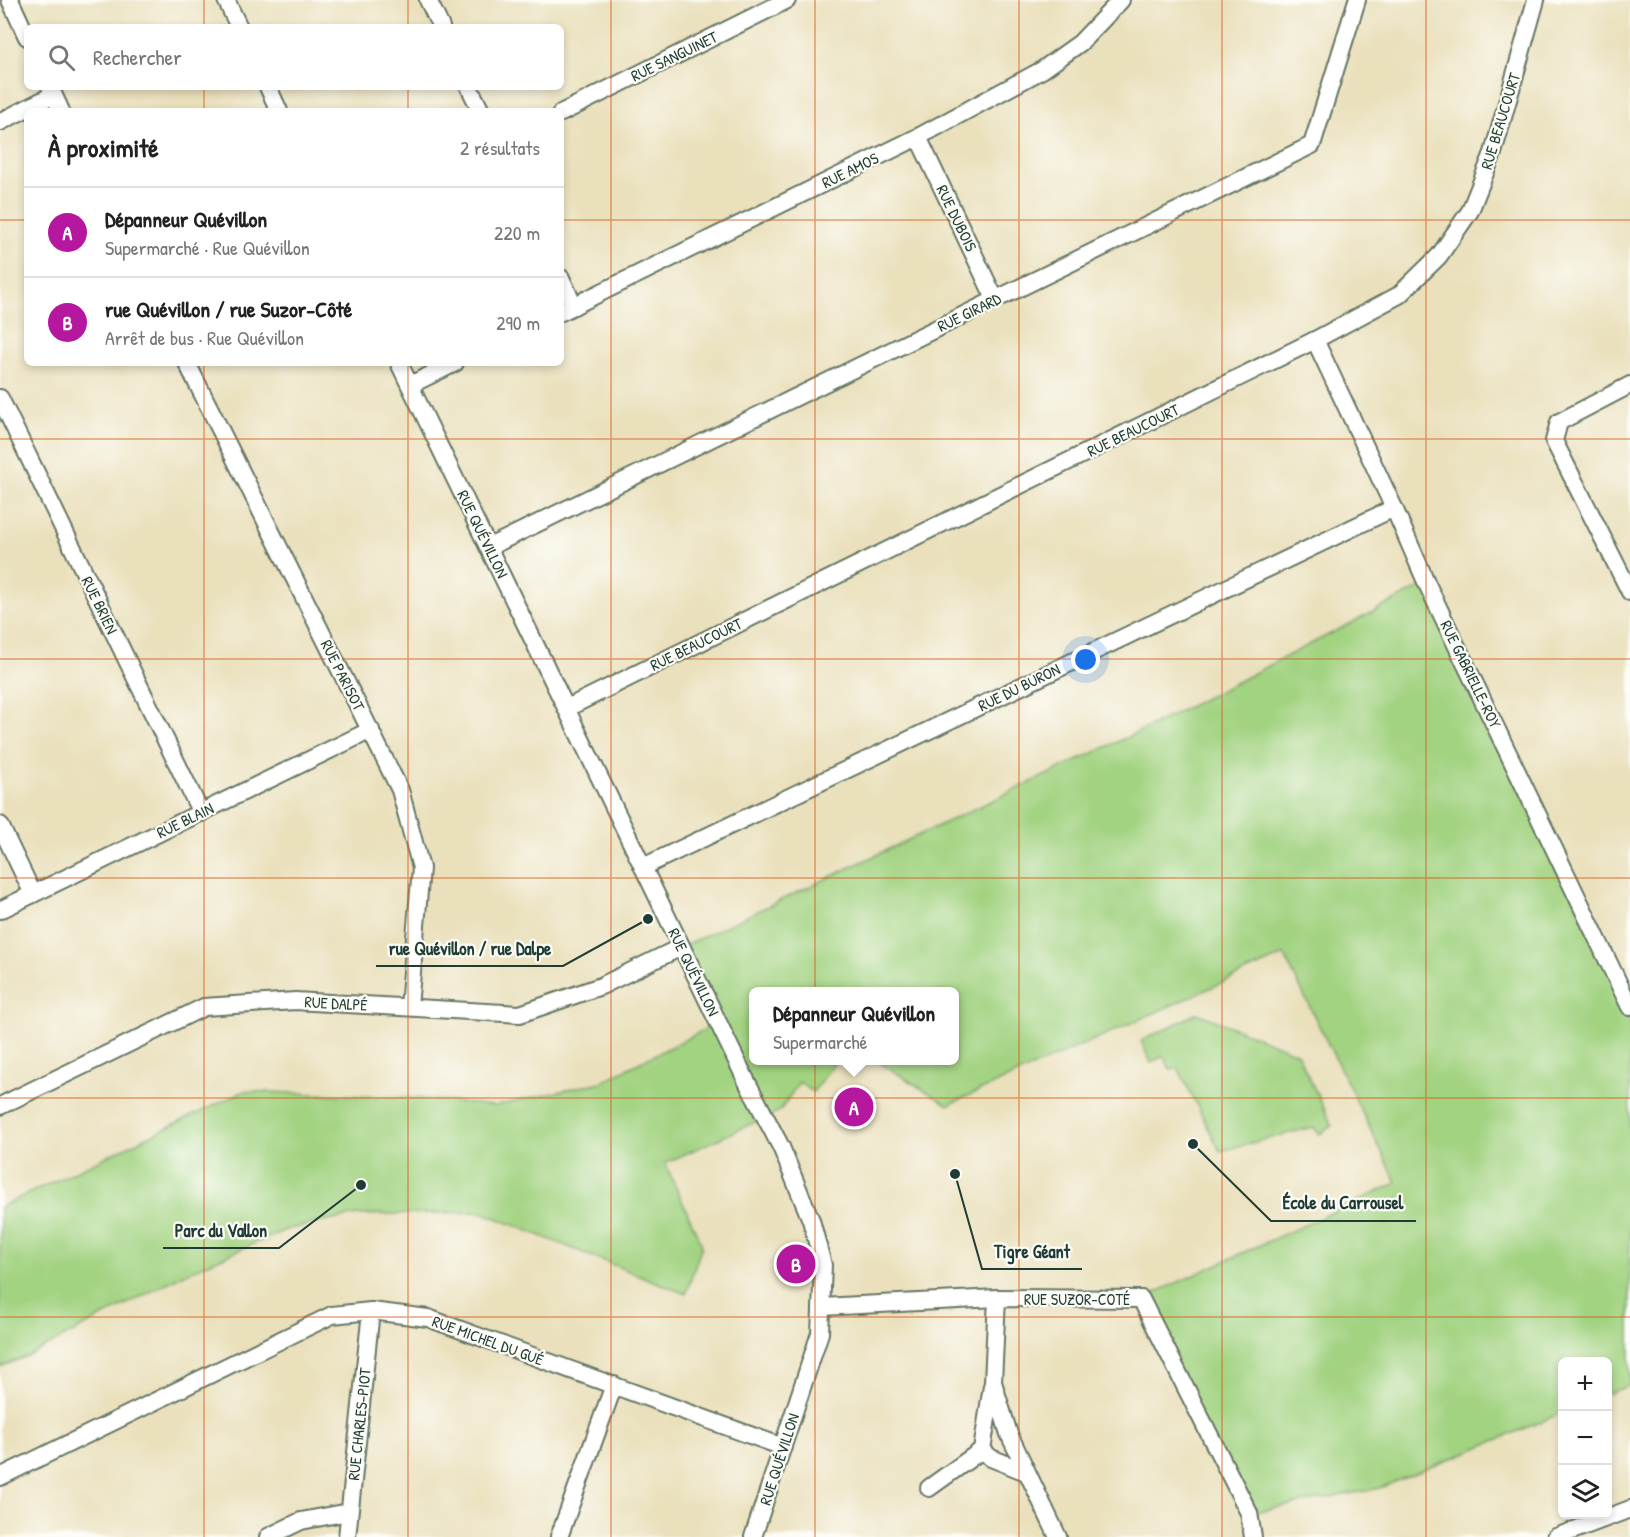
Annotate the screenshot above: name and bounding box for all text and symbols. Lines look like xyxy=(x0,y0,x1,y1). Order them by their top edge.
search box xyxy=(24,24,564,90)
street label: RUE SANGUINET xyxy=(627,25,721,86)
icon: search xyxy=(45,41,78,74)
text: Rechercher xyxy=(93,42,182,72)
street label: RUE BEAUCOURT xyxy=(1475,70,1525,172)
text: À proximité xyxy=(48,130,159,165)
text: 2 résultats xyxy=(460,134,540,161)
street label: RUE AMOS xyxy=(818,147,883,193)
street label: RUE DUBOIS xyxy=(931,181,983,255)
text: Dépanneur Quévillon xyxy=(105,204,267,234)
text: A xyxy=(63,219,72,246)
text: 220 m xyxy=(494,219,540,246)
text: Supermarché · Rue Quévillon xyxy=(105,234,310,261)
street label: RUE GIRARD xyxy=(934,287,1005,337)
text: rue Quévillon / rue Suzor-Côté xyxy=(105,294,352,324)
text: B xyxy=(62,309,73,336)
text: 290 m xyxy=(496,309,540,336)
text: Arrêt de bus · Rue Quévillon xyxy=(105,324,304,351)
street label: RUE BEAUCOURT xyxy=(1083,398,1183,462)
street label: RUE QUÉVILLON xyxy=(452,486,514,582)
street label: RUE BRIEN xyxy=(77,573,123,637)
street label: RUE BEAUCOURT xyxy=(646,612,746,676)
street label: RUE GABRIELLE-ROY xyxy=(1435,617,1507,731)
street label: RUE PARISOT xyxy=(316,636,371,715)
your location xyxy=(1071,645,1100,674)
street label: RUE DU BURON xyxy=(974,658,1064,716)
street label: RUE BLAIN xyxy=(153,797,217,843)
street label: RUE QUÉVILLON xyxy=(663,924,725,1020)
callout: rue Quévillon / rue Dalpe xyxy=(376,930,563,966)
text: rue Quévillon / rue Dalpe xyxy=(389,936,552,962)
popup xyxy=(749,987,959,1065)
street label: RUE DALPÉ xyxy=(304,990,368,1016)
text: Dépanneur Quévillon xyxy=(773,998,935,1028)
text: Supermarché xyxy=(773,1028,868,1055)
pin: A xyxy=(834,1084,874,1130)
callout: École du Carrousel xyxy=(1271,1185,1416,1221)
text: École du Carrousel xyxy=(1283,1190,1405,1215)
callout: Parc du Vallon xyxy=(163,1212,279,1248)
text: Parc du Vallon xyxy=(175,1218,267,1243)
callout: Tigre Géant xyxy=(982,1233,1082,1269)
text: Tigre Géant xyxy=(993,1239,1071,1265)
pin: B xyxy=(776,1242,816,1286)
street label: RUE SUZOR-COTÉ xyxy=(1024,1288,1130,1310)
street label: RUE MICHEL DU GUÉ xyxy=(429,1310,547,1370)
map controls xyxy=(1558,1357,1612,1519)
button: + xyxy=(1558,1357,1612,1411)
street label: RUE CHARLES-PIOT xyxy=(342,1366,376,1481)
street label: RUE QUÉVILLON xyxy=(754,1410,804,1508)
button: − xyxy=(1558,1411,1612,1465)
button: layers xyxy=(1558,1465,1612,1519)

